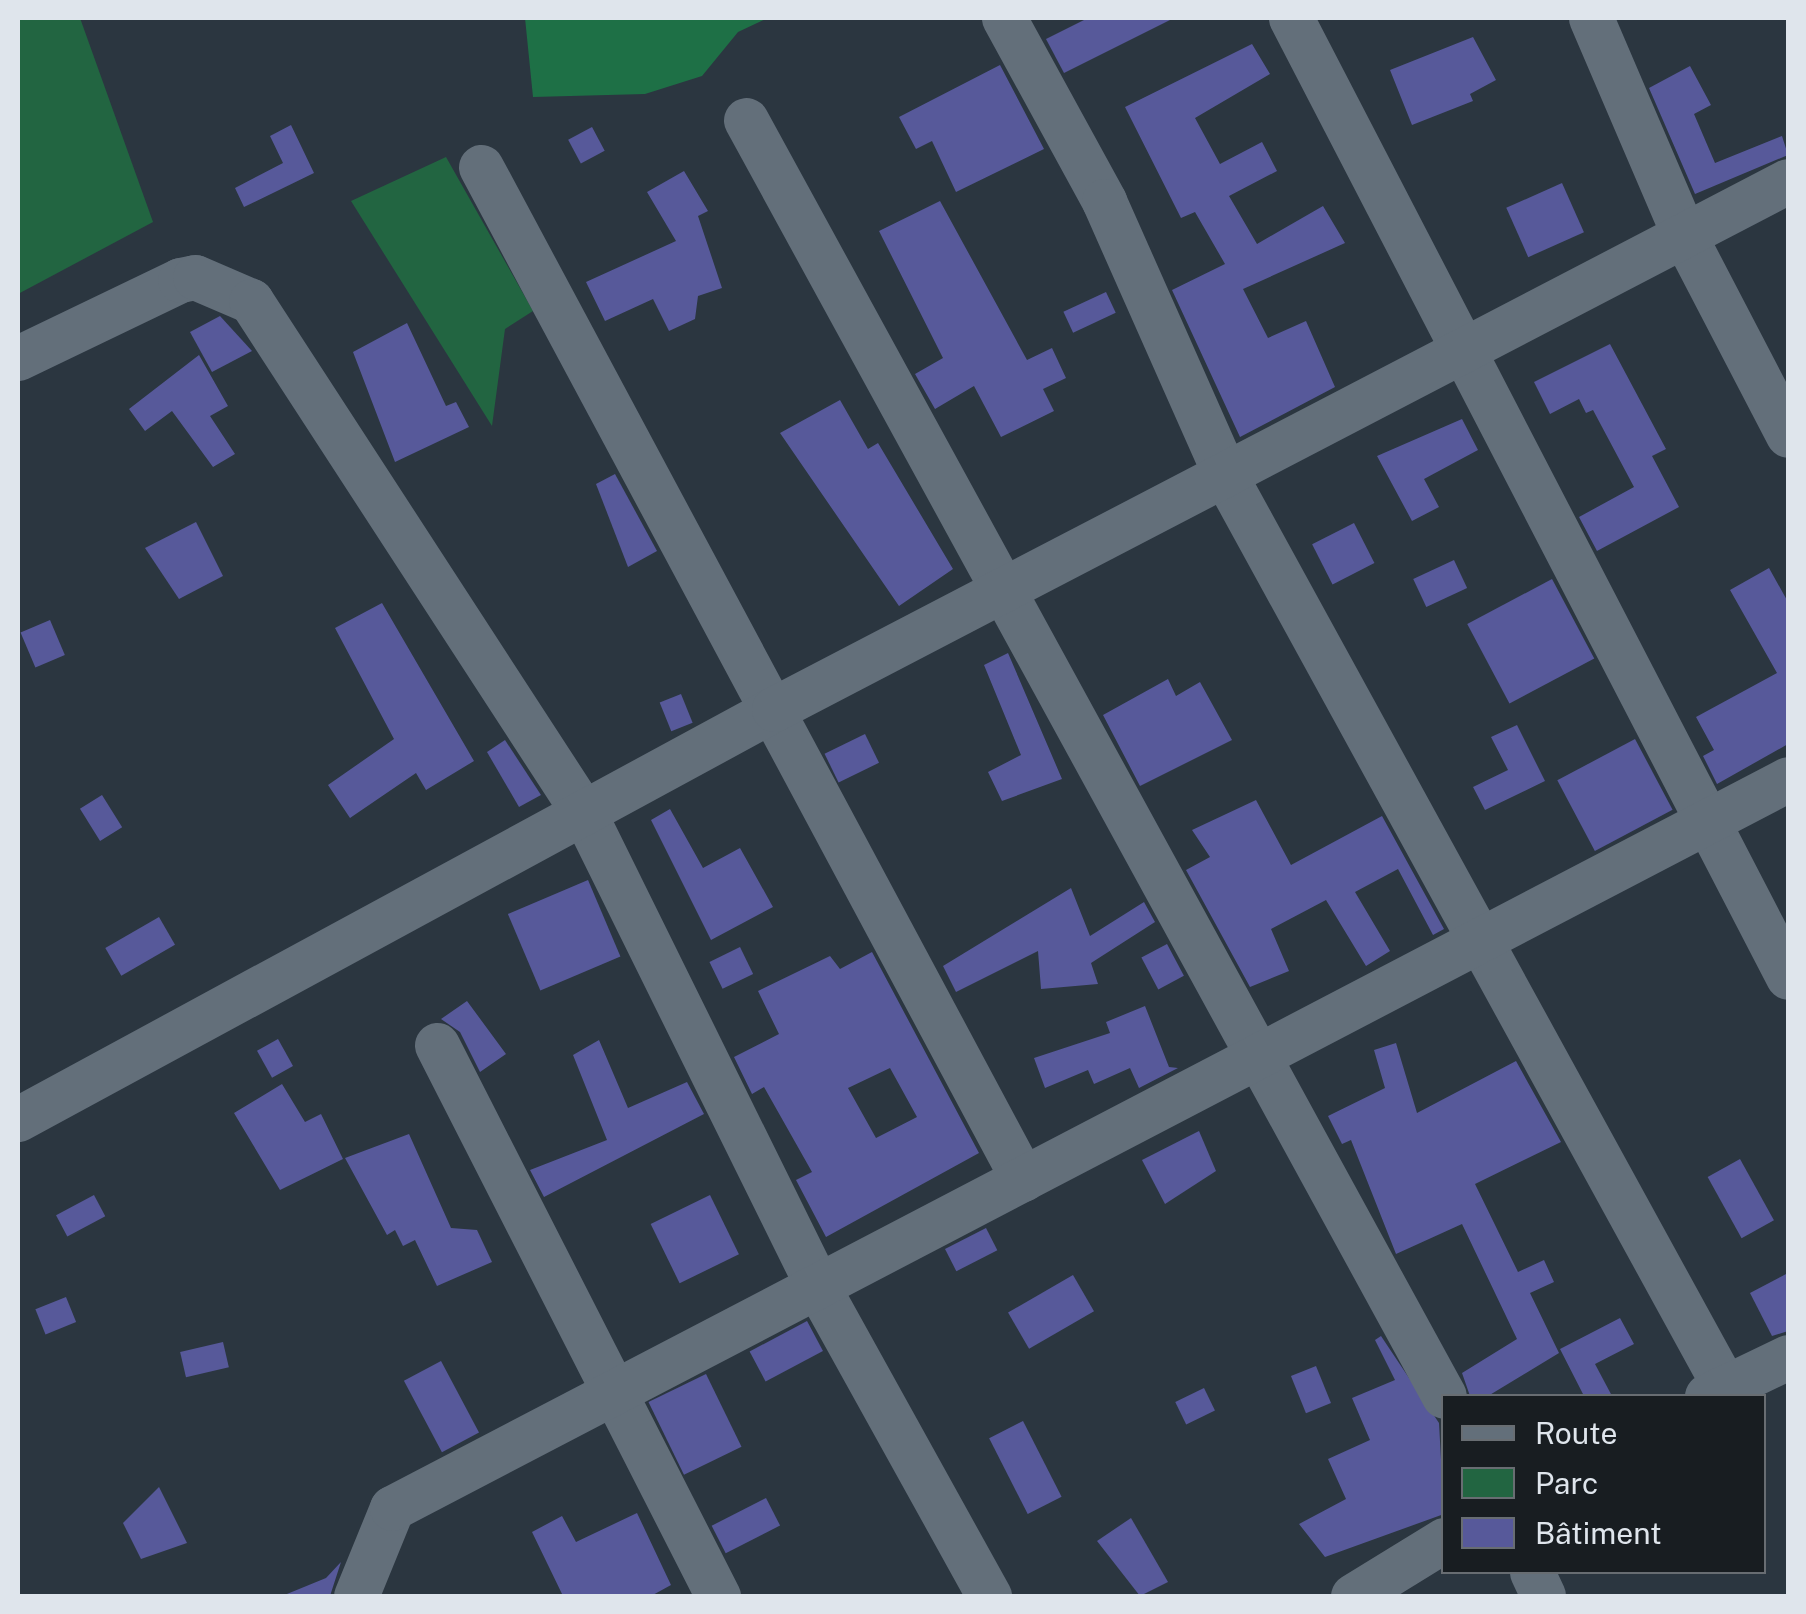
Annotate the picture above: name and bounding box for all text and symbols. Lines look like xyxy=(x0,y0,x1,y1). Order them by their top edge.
legend xyxy=(1441,1394,1766,1574)
text: Route xyxy=(1535,1415,1617,1451)
text: Parc xyxy=(1535,1465,1598,1501)
text: Bâtiment xyxy=(1535,1515,1662,1551)

